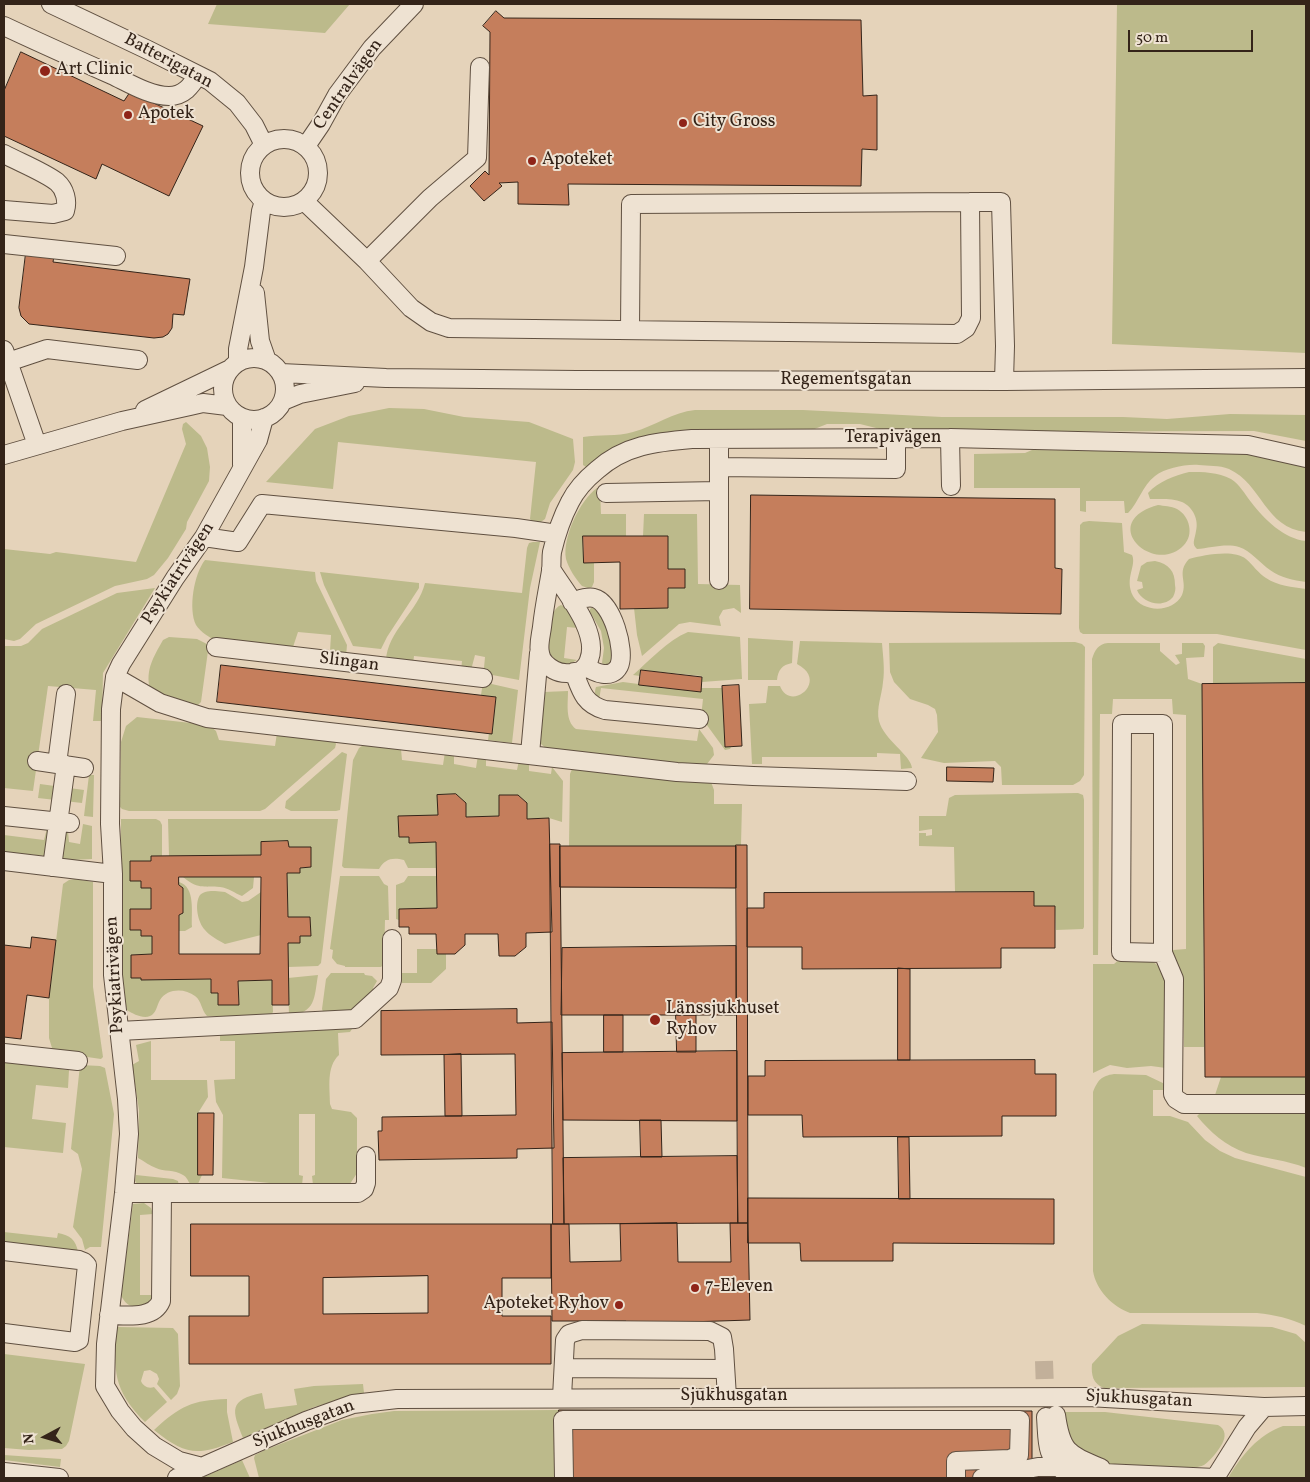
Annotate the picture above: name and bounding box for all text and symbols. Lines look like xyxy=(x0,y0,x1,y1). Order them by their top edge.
scale bar xyxy=(1130,20,1255,52)
text: 50 m xyxy=(1136,28,1168,49)
street label: Batterigatan xyxy=(120,30,216,94)
street label: Centralvägen xyxy=(310,35,388,135)
place label: Art Clinic xyxy=(56,60,133,82)
marker: Art Clinic xyxy=(38,64,52,78)
place label: Apotek xyxy=(138,104,194,126)
marker: Apotek xyxy=(122,109,134,121)
place label: City Gross xyxy=(693,112,776,134)
marker: City Gross xyxy=(677,117,689,129)
place label: Apoteket xyxy=(542,150,613,172)
marker: Apoteket xyxy=(526,155,538,167)
street label: Regementsgatan xyxy=(780,370,912,392)
street label: Terapivägen xyxy=(845,428,941,450)
street label: Psykiatrivägen xyxy=(138,519,220,629)
street label: Slingan xyxy=(318,649,380,677)
street label: Psykiatrivägen xyxy=(102,916,130,1034)
place label: Länssjukhuset Ryhov xyxy=(666,999,780,1042)
marker: Länssjukhuset Ryhov xyxy=(648,1013,662,1027)
place label: 7-Eleven xyxy=(705,1277,773,1299)
marker: 7-Eleven xyxy=(689,1282,701,1294)
place label: Apoteket Ryhov xyxy=(484,1294,609,1316)
marker: Apoteket Ryhov xyxy=(613,1299,625,1311)
street label: Sjukhusgatan xyxy=(680,1386,788,1408)
street label: Sjukhusgatan xyxy=(1085,1386,1193,1414)
street label: Sjukhusgatan xyxy=(250,1396,358,1454)
north arrow xyxy=(20,1412,70,1462)
text: N xyxy=(20,1433,40,1445)

